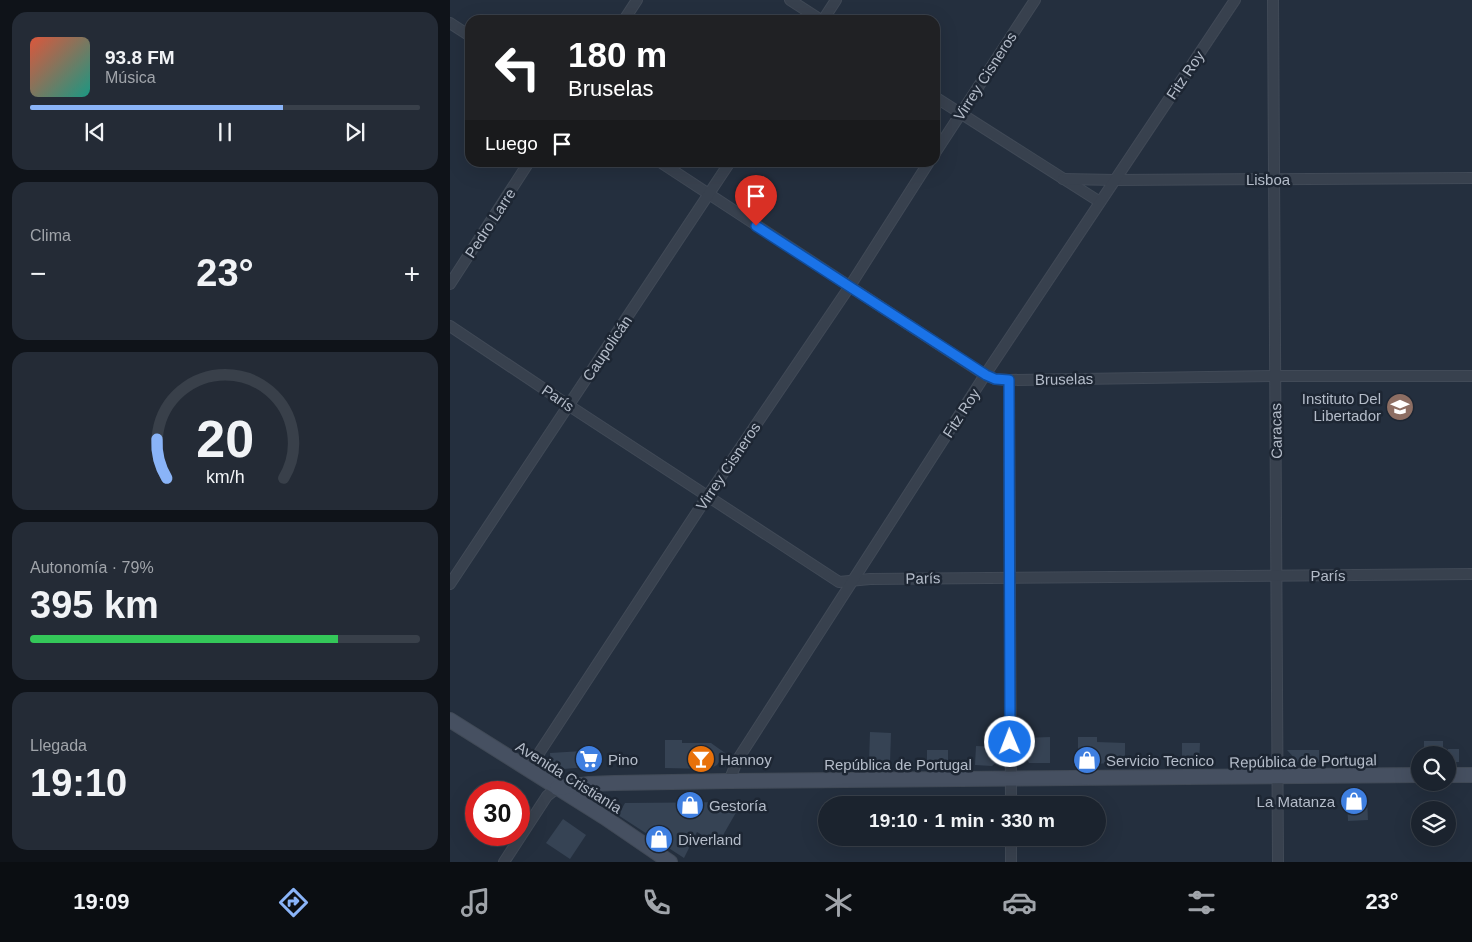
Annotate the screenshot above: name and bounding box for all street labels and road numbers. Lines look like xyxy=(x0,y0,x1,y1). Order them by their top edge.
street label: Virrey Cisneros xyxy=(950,28,1020,124)
street label: Fitz Roy xyxy=(1163,47,1208,103)
street label: Lisboa xyxy=(1246,171,1291,188)
street label: Pedro Larre xyxy=(461,185,519,261)
street label: Caupolicán xyxy=(579,312,635,384)
street label: Bruselas xyxy=(1035,370,1093,388)
street label: París xyxy=(539,381,577,415)
street label: Fitz Roy xyxy=(939,385,983,441)
street label: Caracas xyxy=(1267,403,1285,459)
street label: Virrey Cisneros xyxy=(692,419,764,513)
street label: París xyxy=(1310,567,1346,584)
street label: París xyxy=(905,569,941,587)
street label: Avenida Cristianía xyxy=(513,738,626,817)
street label: República de Portugal xyxy=(1229,751,1377,771)
street label: República de Portugal xyxy=(824,756,972,773)

